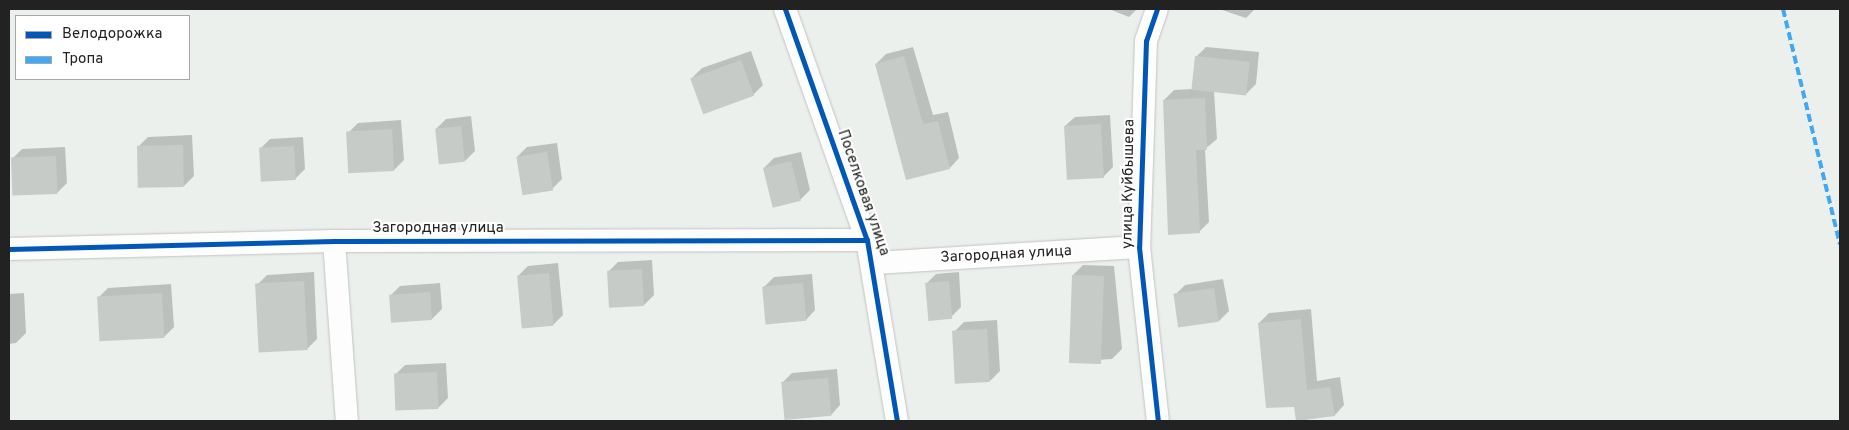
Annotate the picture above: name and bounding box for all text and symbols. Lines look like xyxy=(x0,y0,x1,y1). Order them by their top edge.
legend xyxy=(15,15,190,80)
text: Велодорожка xyxy=(62,25,162,44)
text: Тропа xyxy=(62,50,103,69)
street label: улица Куйбышева xyxy=(1119,119,1139,249)
street label: Поселковая улица xyxy=(833,128,893,258)
street label: Загородная улица xyxy=(372,220,504,238)
street label: Загородная улица xyxy=(940,243,1072,267)

